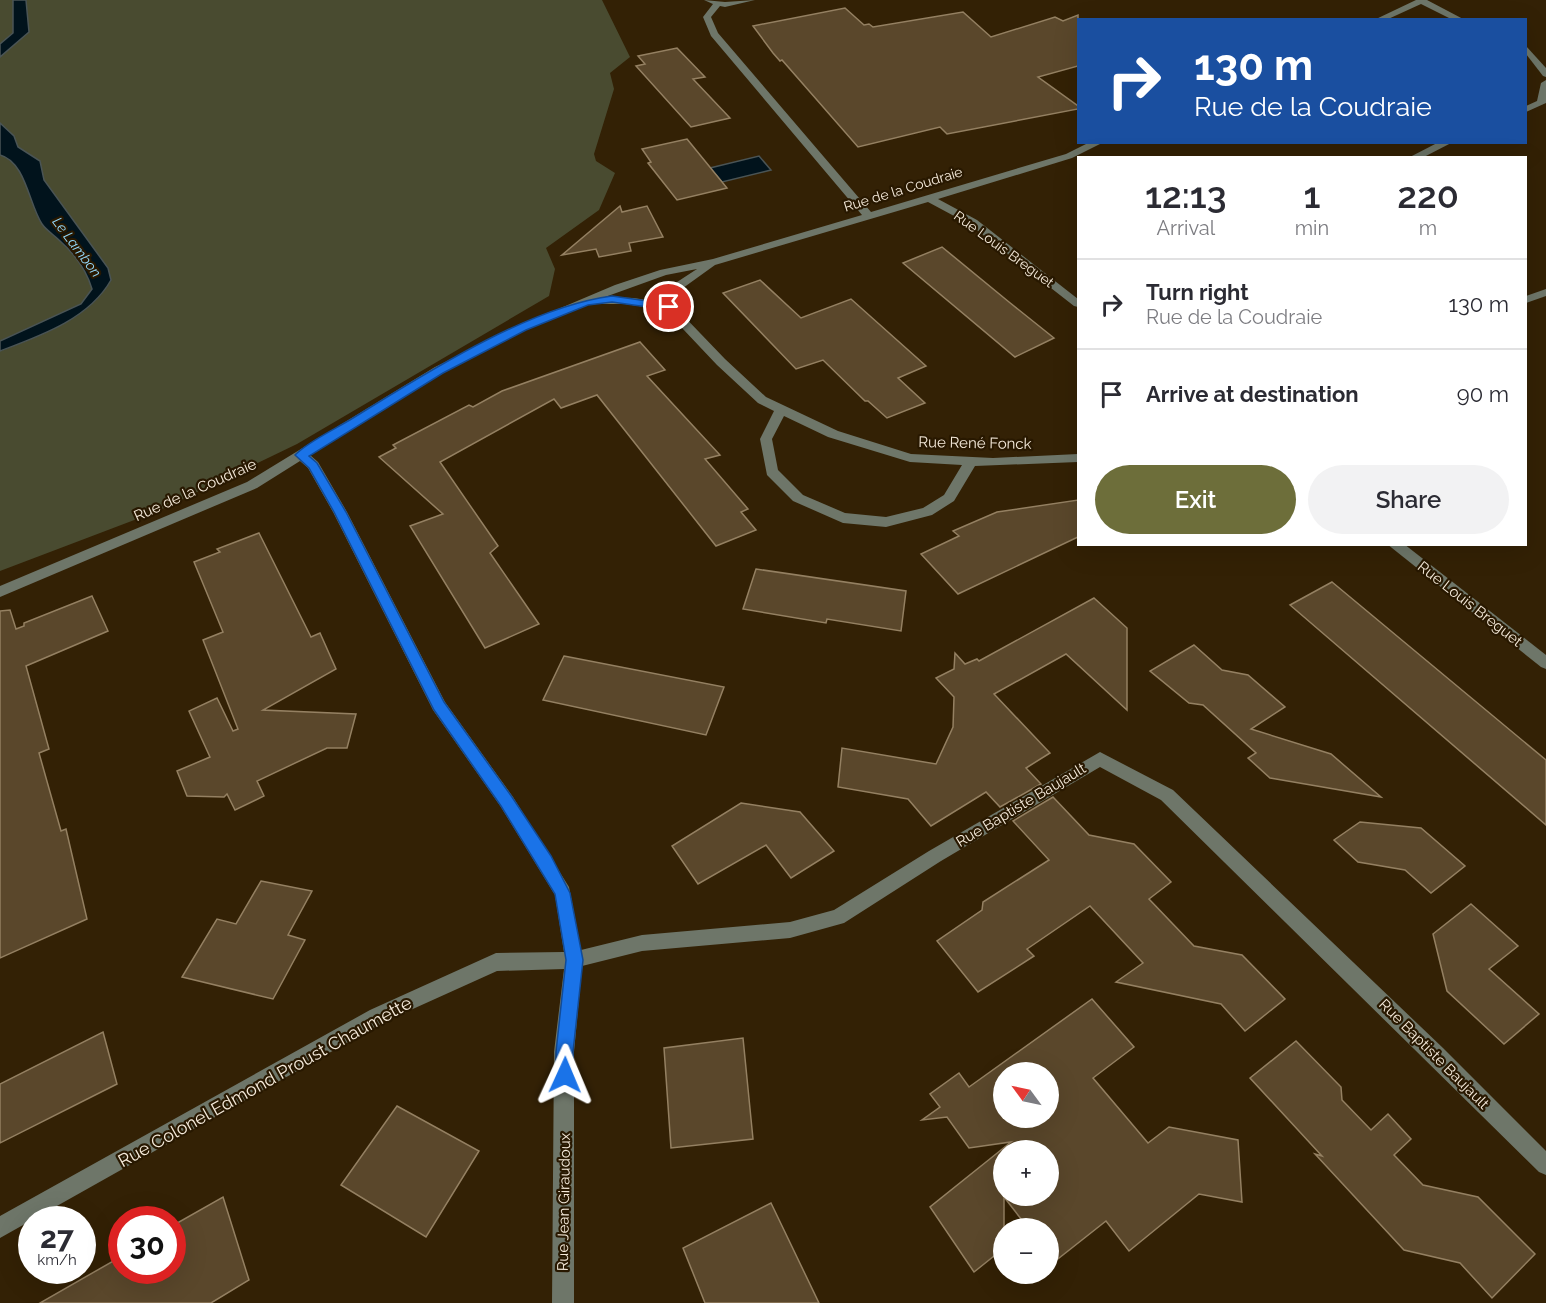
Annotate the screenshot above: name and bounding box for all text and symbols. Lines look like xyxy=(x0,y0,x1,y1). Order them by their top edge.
text: 130 m xyxy=(1194,41,1313,90)
icon: right xyxy=(1095,42,1173,120)
text: Rue de la Coudraie xyxy=(1194,91,1432,122)
street label: Rue de la Coudraie xyxy=(842,163,964,215)
text: 12:13 xyxy=(1145,174,1227,216)
text: 1 xyxy=(1303,174,1320,216)
text: 220 xyxy=(1397,174,1459,216)
street label: Rue Louis Breguet xyxy=(951,207,1057,291)
water label: Le Lambon xyxy=(49,214,105,280)
text: Arrival xyxy=(1157,216,1215,240)
text: min xyxy=(1295,216,1329,240)
text: m xyxy=(1419,216,1437,240)
text: Turn right xyxy=(1146,279,1249,305)
pin xyxy=(643,281,694,332)
icon: right xyxy=(1095,288,1128,321)
icon: arrive xyxy=(652,290,685,323)
text: 130 m xyxy=(1449,291,1509,317)
text: Rue de la Coudraie xyxy=(1146,305,1322,329)
icon: arrive xyxy=(1095,378,1128,411)
text: Arrive at destination xyxy=(1146,381,1359,407)
text: 90 m xyxy=(1457,381,1509,407)
street label: Rue René Fonck xyxy=(918,433,1032,453)
street label: Rue de la Coudraie xyxy=(131,455,259,525)
button: Exit xyxy=(1095,465,1296,534)
button: Share xyxy=(1308,465,1509,534)
street label: Rue Louis Breguet xyxy=(1414,558,1526,650)
street label: Rue Baptiste Baujault xyxy=(953,759,1089,851)
street label: Rue Colonel Edmond Proust Chaumette xyxy=(114,992,416,1171)
street label: Rue Baptiste Baujault xyxy=(1375,995,1493,1113)
position arrow xyxy=(533,1043,597,1107)
north arrow xyxy=(993,1062,1059,1128)
map controls xyxy=(993,1062,1059,1284)
street label: Rue Jean Giraudoux xyxy=(554,1132,574,1271)
button: + xyxy=(993,1140,1059,1206)
speed limit sign: 30 xyxy=(108,1206,186,1284)
button: − xyxy=(993,1218,1059,1284)
text: 27 xyxy=(40,1220,74,1255)
text: km/h xyxy=(37,1251,77,1269)

